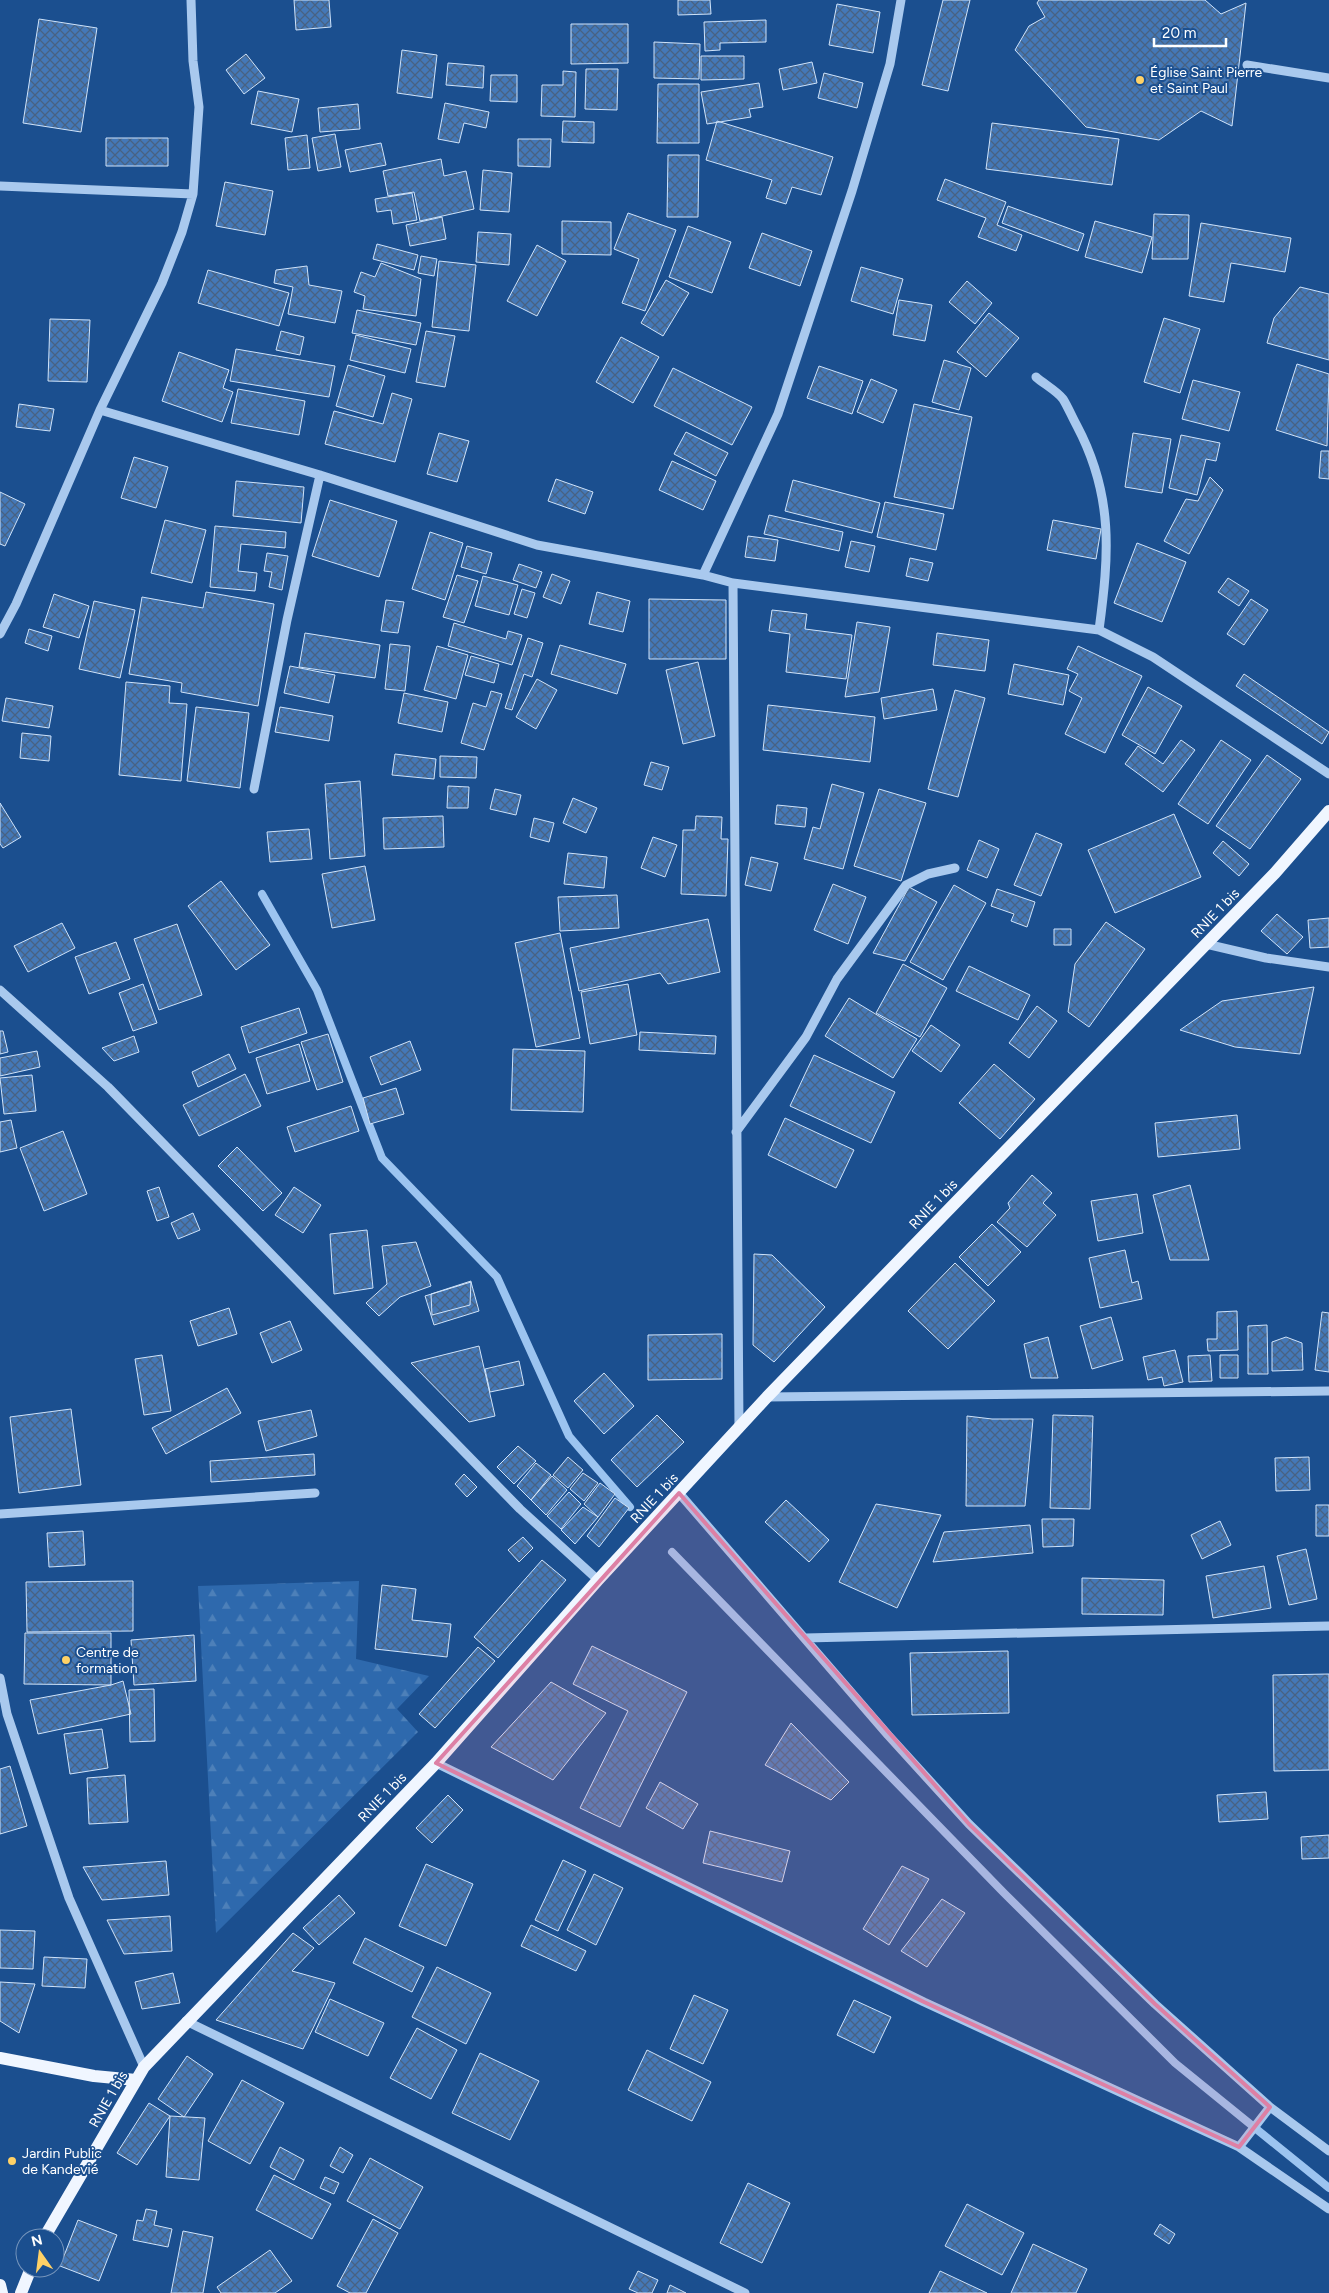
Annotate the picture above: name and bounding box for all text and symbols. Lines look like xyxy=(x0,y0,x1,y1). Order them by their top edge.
scale bar xyxy=(1154,15,1226,47)
text: 20 m xyxy=(1162,24,1196,42)
place label: Église Saint Pierre et Saint Paul xyxy=(1150,64,1262,97)
marker: Église Saint Pierre et Saint Paul xyxy=(1134,74,1146,86)
street label: RNIE 1 bis xyxy=(1188,885,1243,942)
street label: RNIE 1 bis xyxy=(906,1176,961,1233)
street label: RNIE 1 bis xyxy=(627,1470,682,1527)
place label: Centre de formation xyxy=(76,1644,139,1677)
marker: Centre de formation xyxy=(60,1654,72,1666)
street label: RNIE 1 bis xyxy=(355,1769,410,1826)
street label: RNIE 1 bis xyxy=(85,2068,131,2131)
place label: Jardin Public de Kandevié xyxy=(22,2145,102,2178)
marker: Jardin Public de Kandevié xyxy=(6,2155,18,2167)
north arrow xyxy=(15,2228,65,2278)
text: N xyxy=(30,2231,44,2250)

